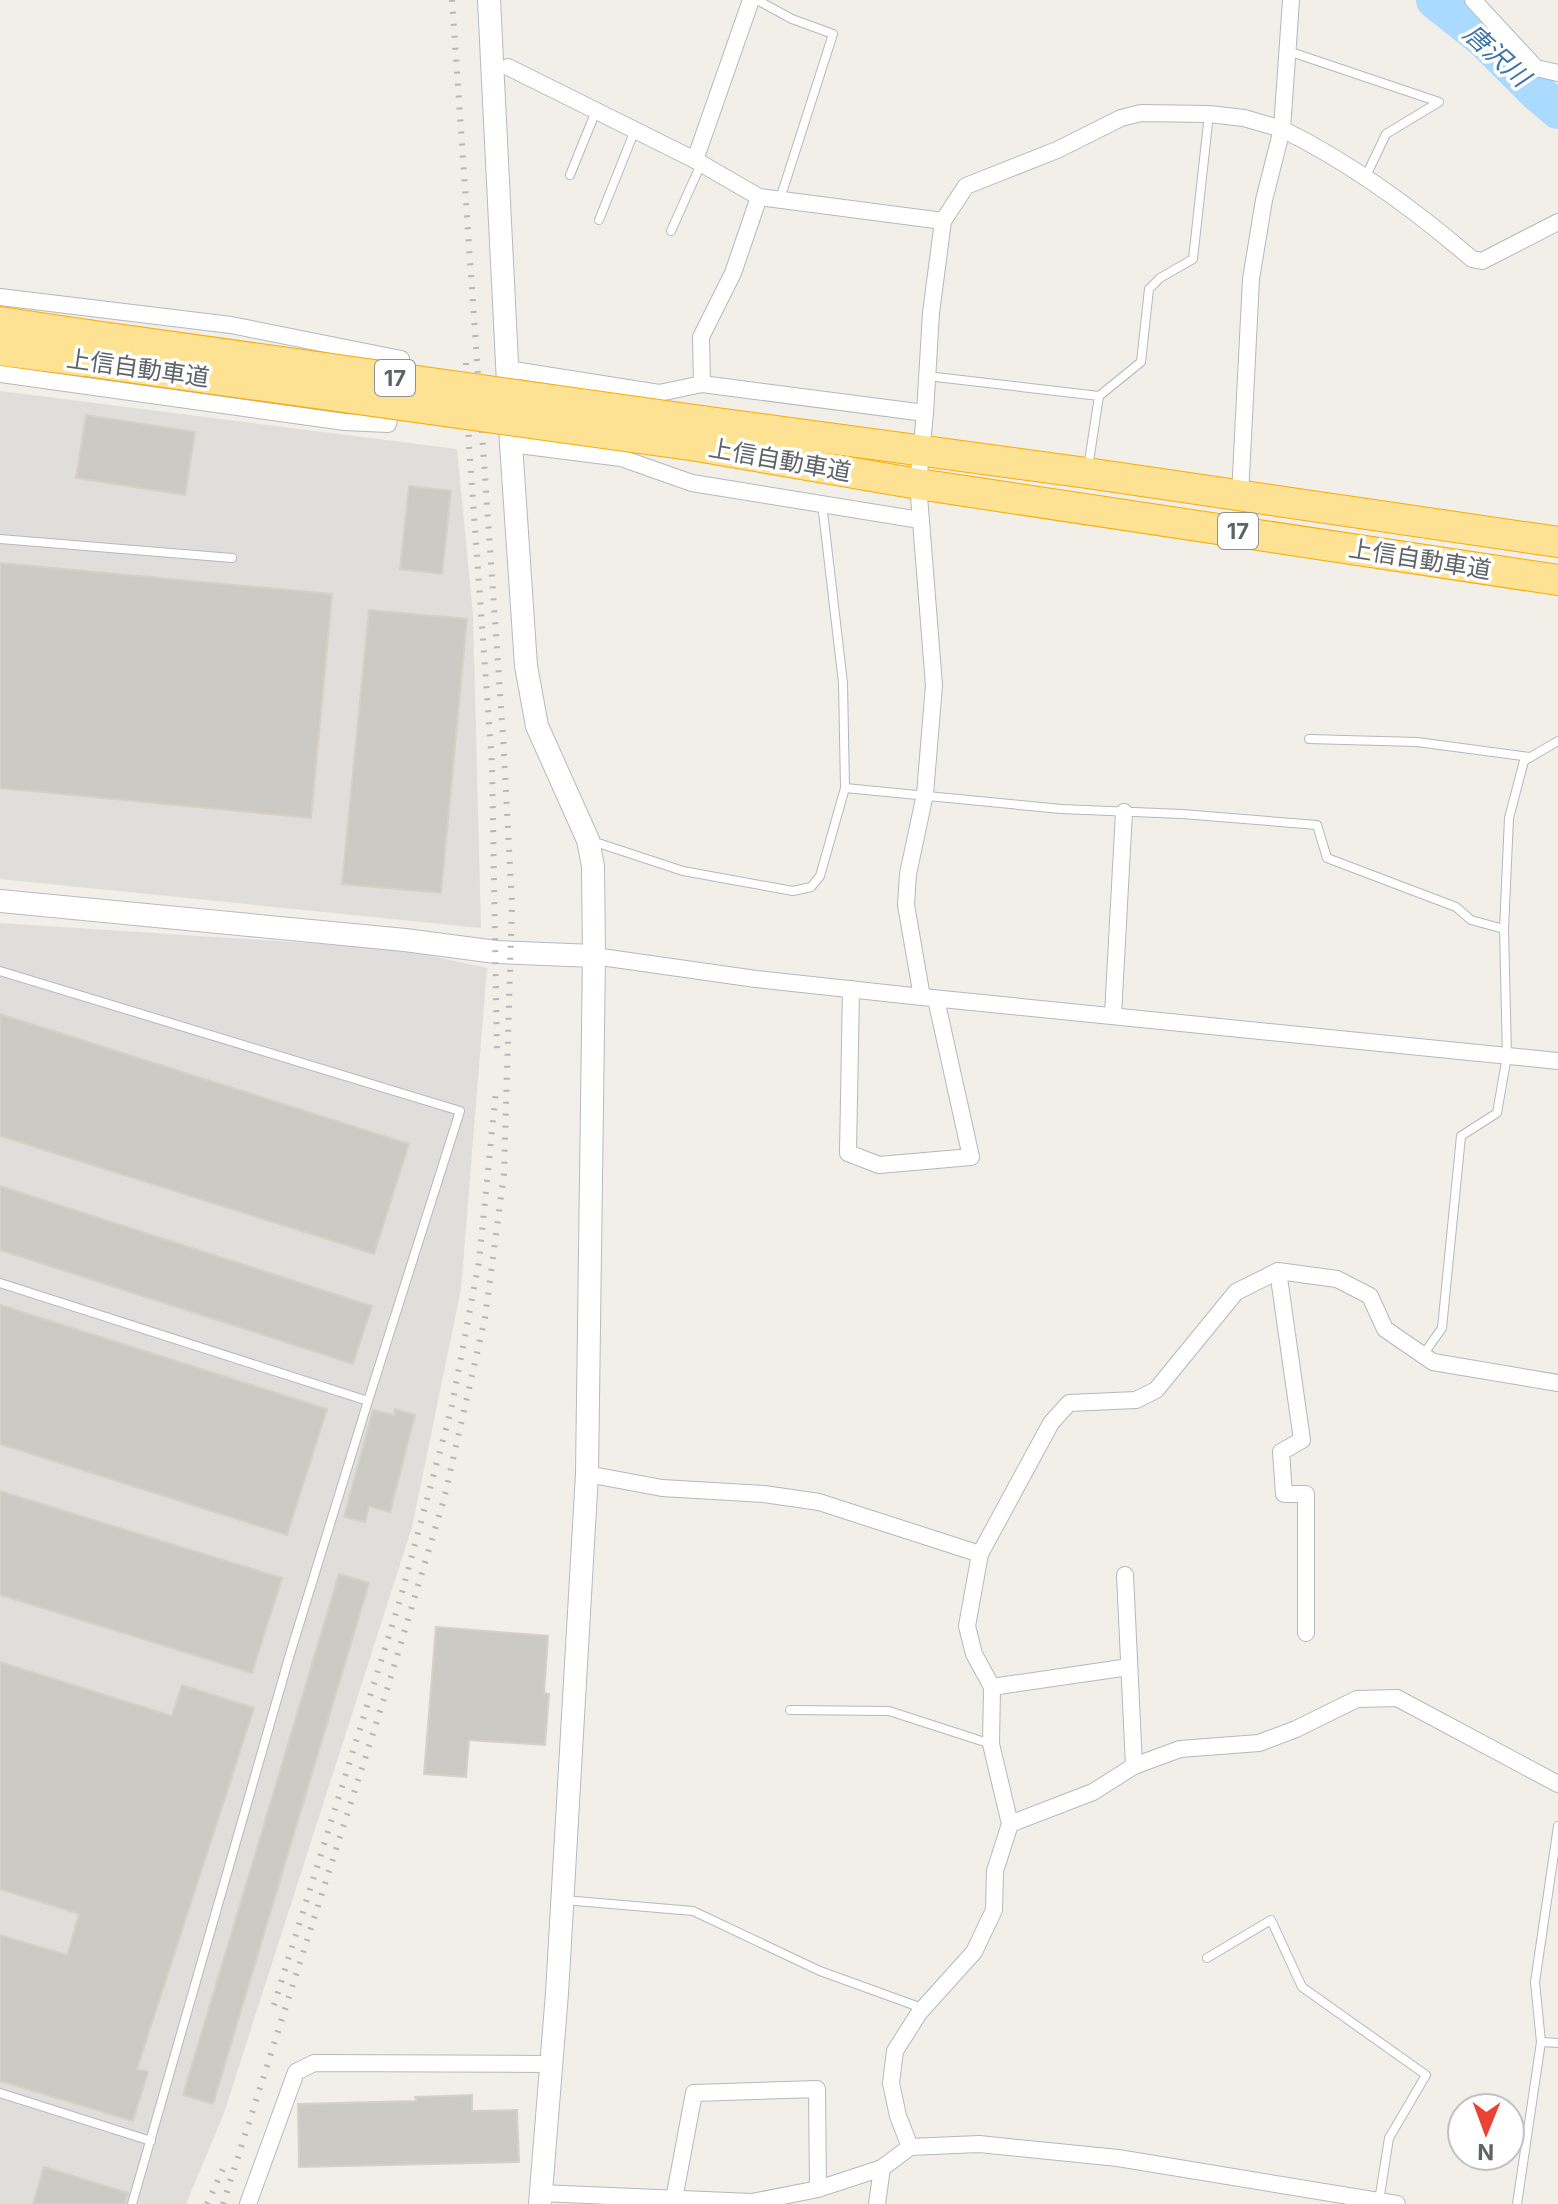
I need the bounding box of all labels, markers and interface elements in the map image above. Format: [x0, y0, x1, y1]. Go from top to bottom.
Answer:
water label: 唐沢川 [1458, 17, 1539, 95]
street label: 上信自動車道 [65, 344, 211, 392]
road number: 17 [375, 360, 415, 396]
street label: 上信自動車道 [707, 433, 853, 487]
road number: 17 [1218, 513, 1258, 549]
street label: 上信自動車道 [1347, 533, 1493, 585]
north arrow [1446, 2092, 1526, 2172]
text: N [1477, 2139, 1494, 2165]

